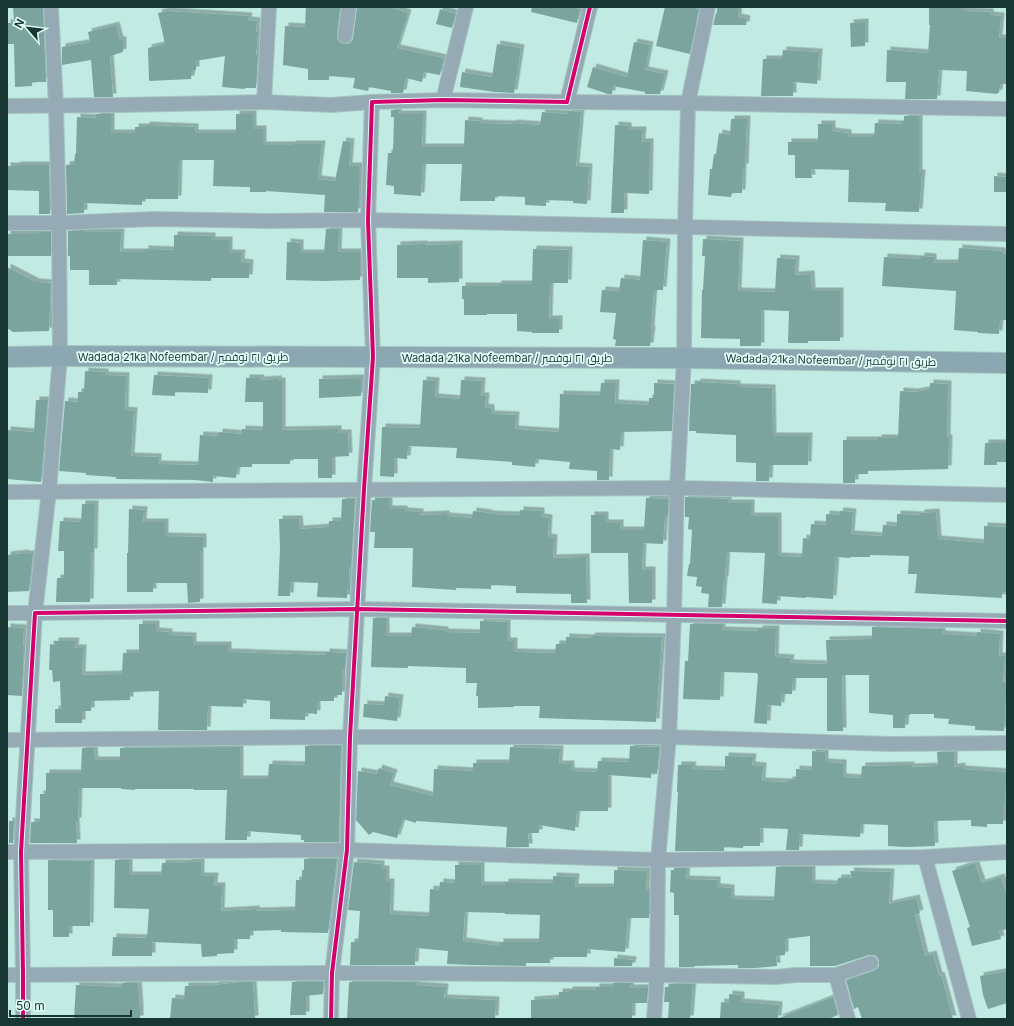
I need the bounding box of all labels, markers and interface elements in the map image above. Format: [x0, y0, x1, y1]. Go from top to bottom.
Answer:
north arrow [8, 8, 48, 48]
text: N [11, 16, 27, 30]
street label: Wadada 21ka Nofeembar / طريق ٢١ نوفمبر [78, 350, 288, 364]
street label: Wadada 21ka Nofeembar / طريق ٢١ نوفمبر [402, 351, 612, 365]
street label: Wadada 21ka Nofeembar / طريق ٢١ نوفمبر [726, 351, 936, 369]
scale bar [10, 992, 131, 1018]
text: 50 m [16, 998, 45, 1013]

